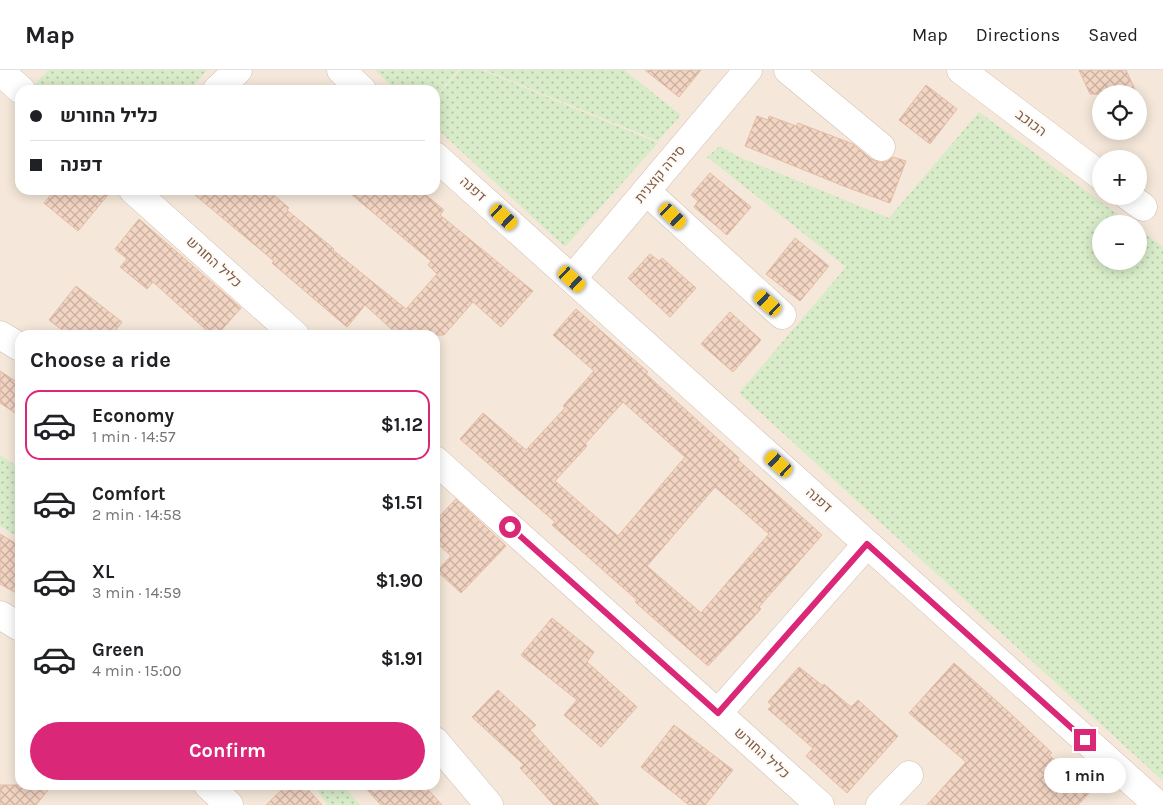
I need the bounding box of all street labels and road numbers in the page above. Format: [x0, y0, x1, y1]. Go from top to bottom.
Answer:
street label: הכוכב [1012, 106, 1050, 140]
street label: סירה קוצנית [631, 142, 689, 206]
street label: דפנה [456, 173, 490, 205]
street label: כליל החורש [183, 233, 245, 291]
street label: דפנה [802, 484, 836, 516]
street label: כליל החורש [731, 724, 793, 782]

